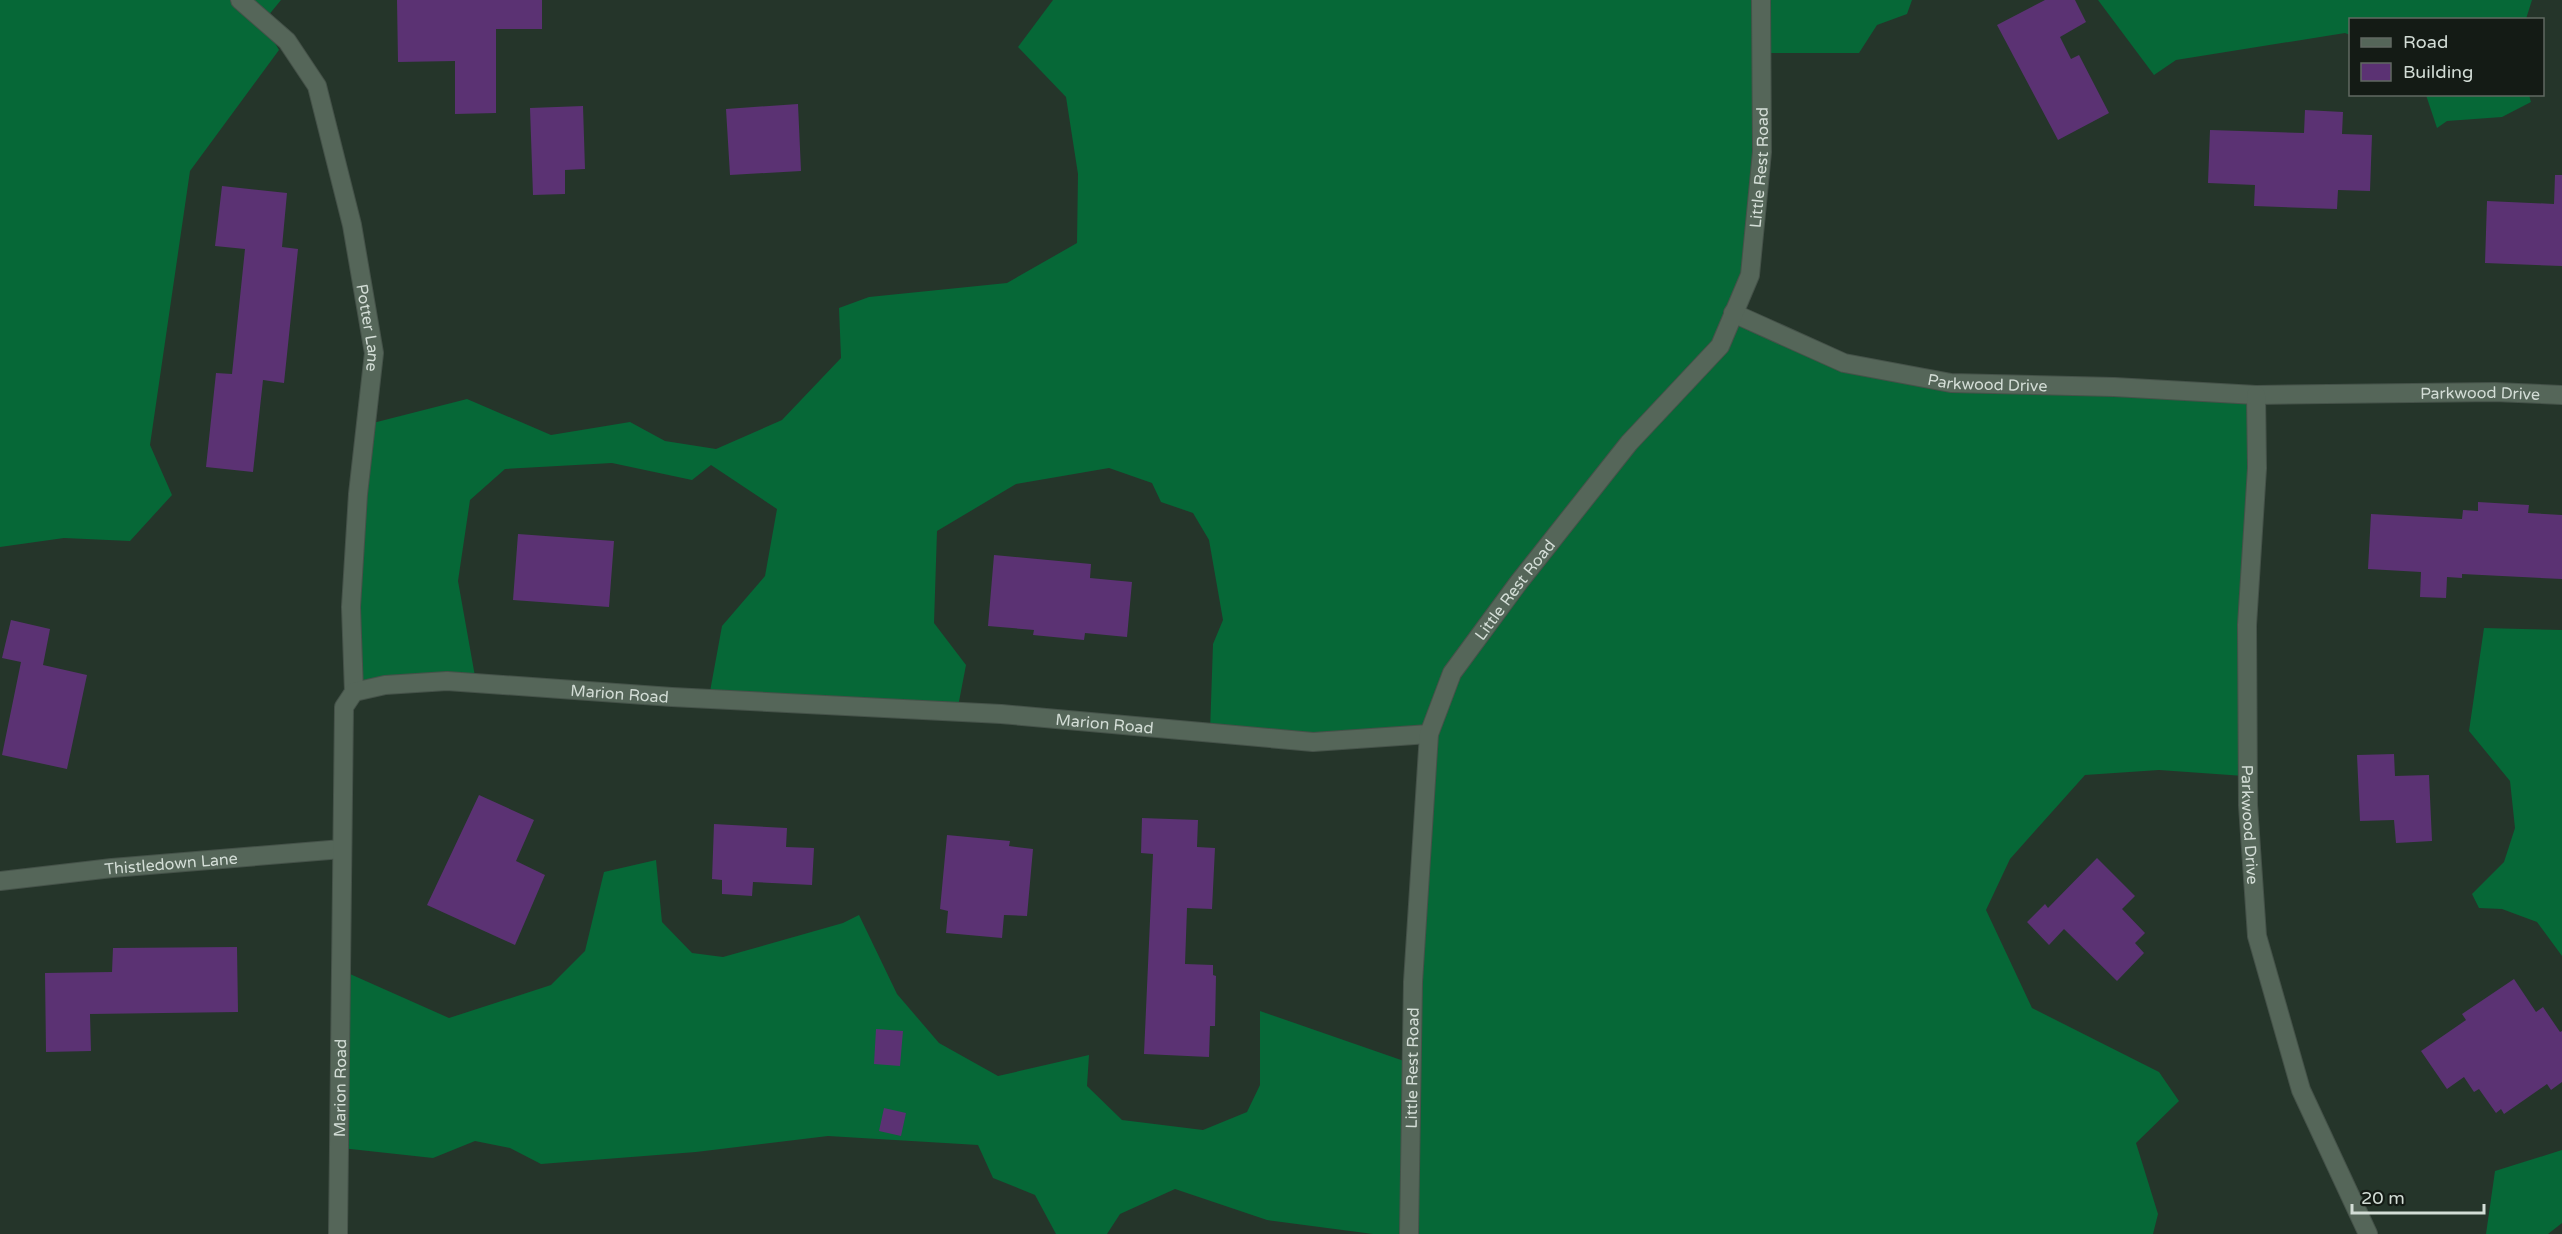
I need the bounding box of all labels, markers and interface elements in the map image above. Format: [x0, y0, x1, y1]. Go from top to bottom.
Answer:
legend [2349, 18, 2544, 96]
text: Road [2403, 31, 2448, 53]
text: Building [2403, 61, 2473, 83]
street label: Little Rest Road [1746, 107, 1773, 229]
street label: Potter Lane [351, 282, 383, 373]
street label: Parkwood Drive [1926, 370, 2048, 396]
street label: Parkwood Drive [2420, 383, 2540, 405]
street label: Little Rest Road [1471, 536, 1560, 644]
street label: Marion Road [570, 681, 669, 708]
street label: Marion Road [1055, 710, 1154, 739]
street label: Parkwood Drive [2237, 765, 2262, 885]
street label: Thistledown Lane [103, 849, 239, 880]
street label: Little Rest Road [1402, 1007, 1424, 1129]
street label: Marion Road [330, 1039, 351, 1137]
scale bar [2352, 1177, 2484, 1215]
text: 20 m [2361, 1187, 2405, 1209]

